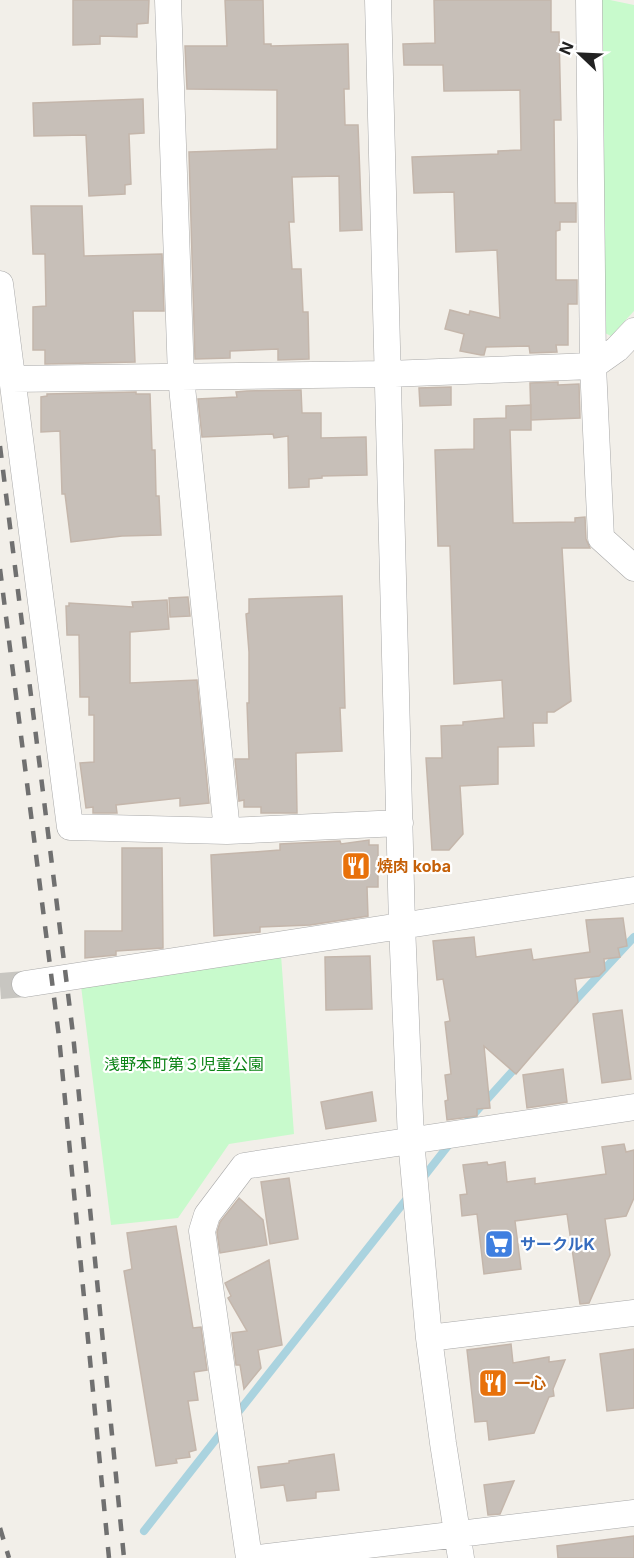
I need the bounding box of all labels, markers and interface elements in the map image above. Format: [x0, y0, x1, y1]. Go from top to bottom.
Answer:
north arrow [550, 24, 610, 84]
text: N [555, 39, 578, 58]
restaurant icon: 焼肉 koba [340, 850, 372, 882]
place label: 焼肉 koba [377, 856, 451, 876]
park label: 浅野本町第３児童公園 [104, 1054, 264, 1074]
supermarket icon: サークルK [483, 1228, 515, 1260]
place label: サークルK [520, 1234, 596, 1254]
restaurant icon: 一心 [477, 1367, 509, 1399]
place label: 一心 [514, 1373, 546, 1393]

